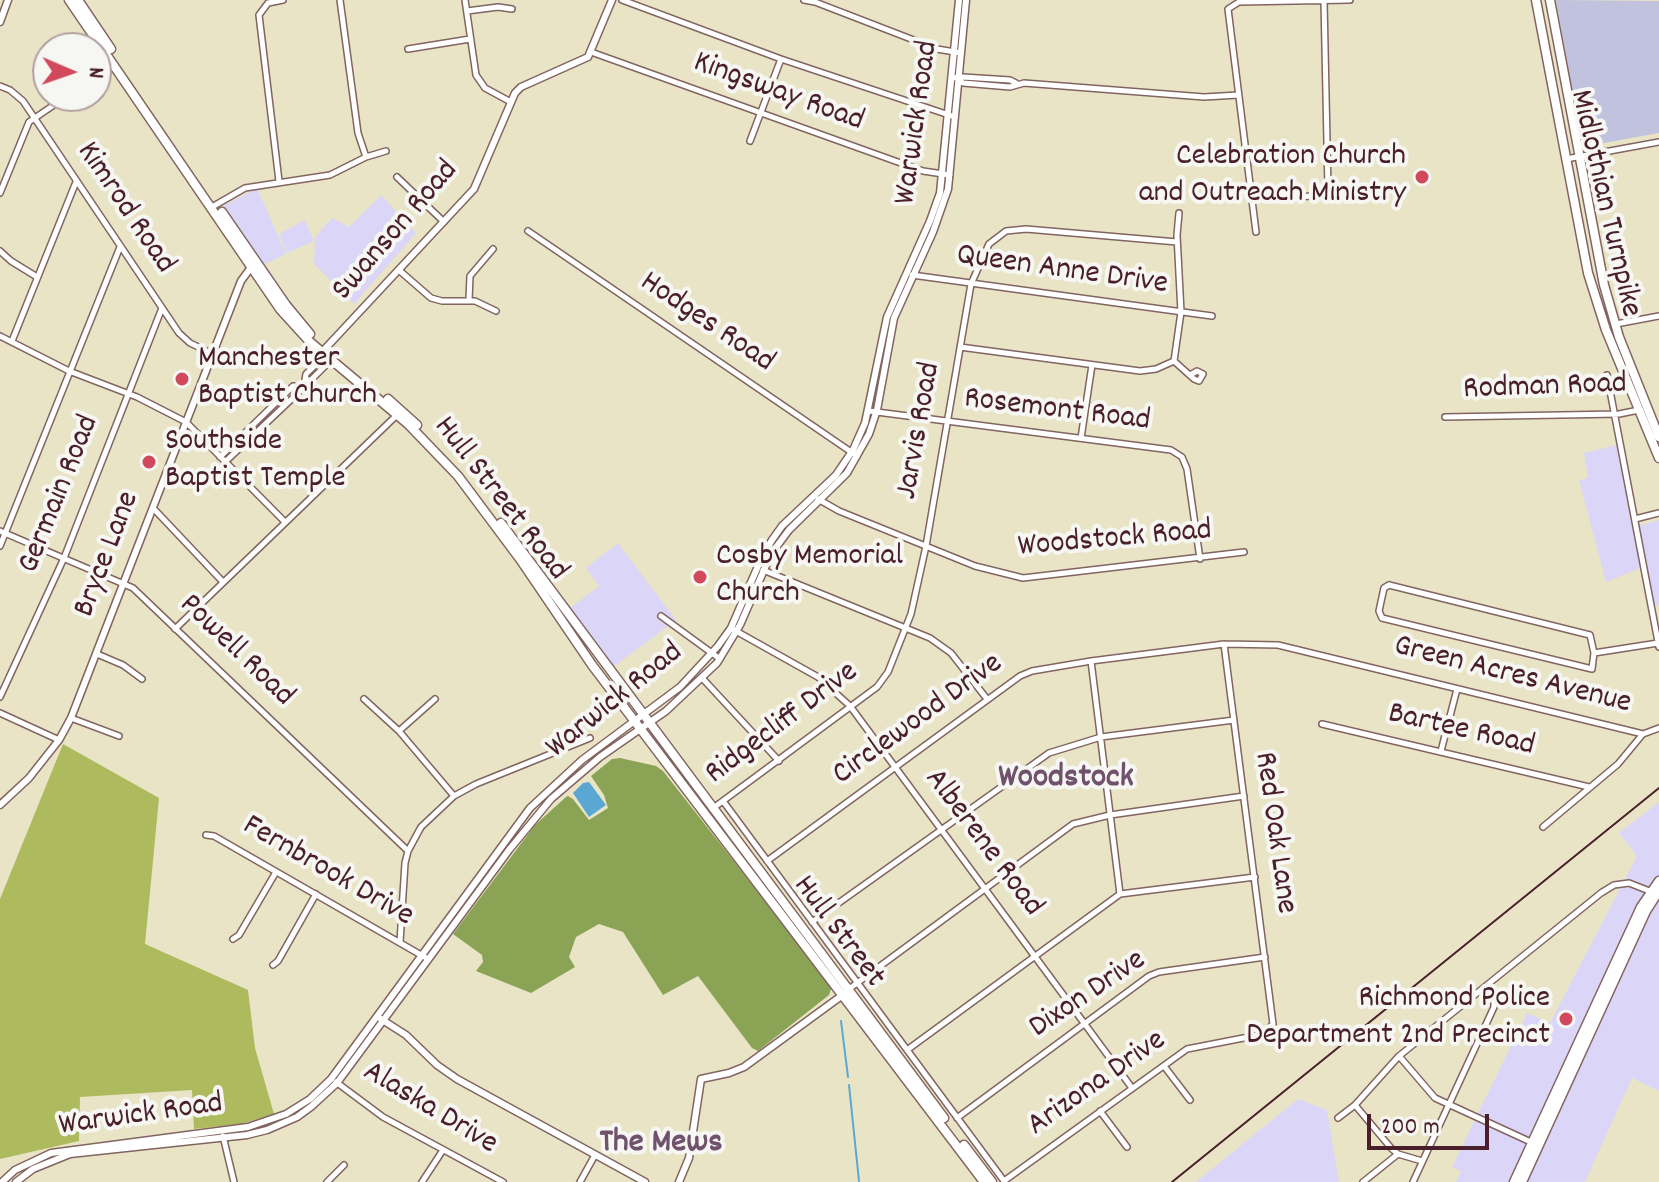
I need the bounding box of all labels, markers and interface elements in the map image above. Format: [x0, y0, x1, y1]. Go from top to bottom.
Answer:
north arrow [32, 32, 112, 112]
street label: Warwick Road [889, 39, 949, 207]
street label: Kingsway Road [687, 45, 869, 143]
text: N [79, 67, 110, 79]
street label: Midlothian Turnpike [1558, 87, 1648, 321]
street label: Kimrod Road [66, 136, 182, 282]
place label: Celebration Church and Outreach Ministry [1139, 140, 1406, 215]
street label: Swanson Road [325, 154, 469, 310]
marker: Celebration Church and Outreach Ministry [1413, 168, 1431, 186]
street label: Queen Anne Drive [954, 238, 1170, 306]
street label: Hodges Road [631, 265, 781, 383]
place label: Manchester Baptist Church [198, 342, 377, 417]
street label: Jarvis Road [890, 360, 952, 502]
street label: Rodman Road [1462, 367, 1628, 411]
marker: Manchester Baptist Church [173, 370, 191, 388]
street label: Rosemont Road [962, 382, 1152, 442]
street label: Germain Road [12, 410, 110, 580]
street label: Hull Street Road [423, 410, 575, 590]
place label: Southside Baptist Temple [165, 425, 346, 500]
marker: Southside Baptist Temple [140, 453, 158, 471]
street label: Bryce Lane [68, 487, 150, 623]
street label: Woodstock Road [1016, 513, 1214, 569]
place label: Cosby Memorial Church [716, 540, 903, 615]
marker: Cosby Memorial Church [691, 568, 709, 586]
street label: Powell Road [169, 588, 301, 716]
street label: Green Acres Avenue [1389, 629, 1635, 725]
street label: Warwick Road [540, 635, 692, 769]
street label: Circlewood Drive [826, 646, 1012, 796]
street label: Ridgecliff Drive [699, 655, 867, 795]
street label: Bartee Road [1384, 697, 1538, 767]
street label: Red Oak Lane [1243, 750, 1303, 916]
district label: Woodstock [998, 760, 1134, 800]
street label: Alberene Road [914, 763, 1050, 925]
street label: Fernbrook Drive [235, 809, 419, 937]
street label: Hull Street [782, 869, 892, 997]
street label: Dixon Drive [1023, 943, 1155, 1049]
place label: Richmond Police Department 2nd Precinct [1246, 982, 1550, 1057]
marker: Richmond Police Department 2nd Precinct [1557, 1010, 1575, 1028]
street label: Arizona Drive [1021, 1023, 1175, 1147]
street label: Alaska Drive [355, 1055, 503, 1165]
street label: Warwick Road [57, 1087, 225, 1147]
scale bar [1371, 1098, 1493, 1148]
text: 200 m [1381, 1111, 1440, 1145]
district label: The Mews [599, 1125, 723, 1165]

